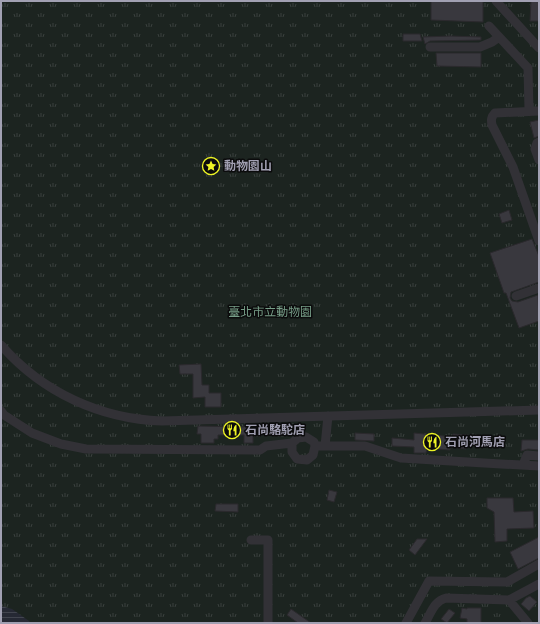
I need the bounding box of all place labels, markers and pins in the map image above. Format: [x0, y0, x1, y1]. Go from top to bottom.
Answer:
place icon: 動物園山 [201, 156, 221, 176]
place label: 動物園山 [224, 158, 272, 173]
restaurant icon: 石尚駱駝店 [222, 420, 242, 440]
place label: 石尚駱駝店 [245, 422, 305, 437]
restaurant icon: 石尚河馬店 [422, 432, 442, 452]
place label: 石尚河馬店 [445, 434, 505, 449]

